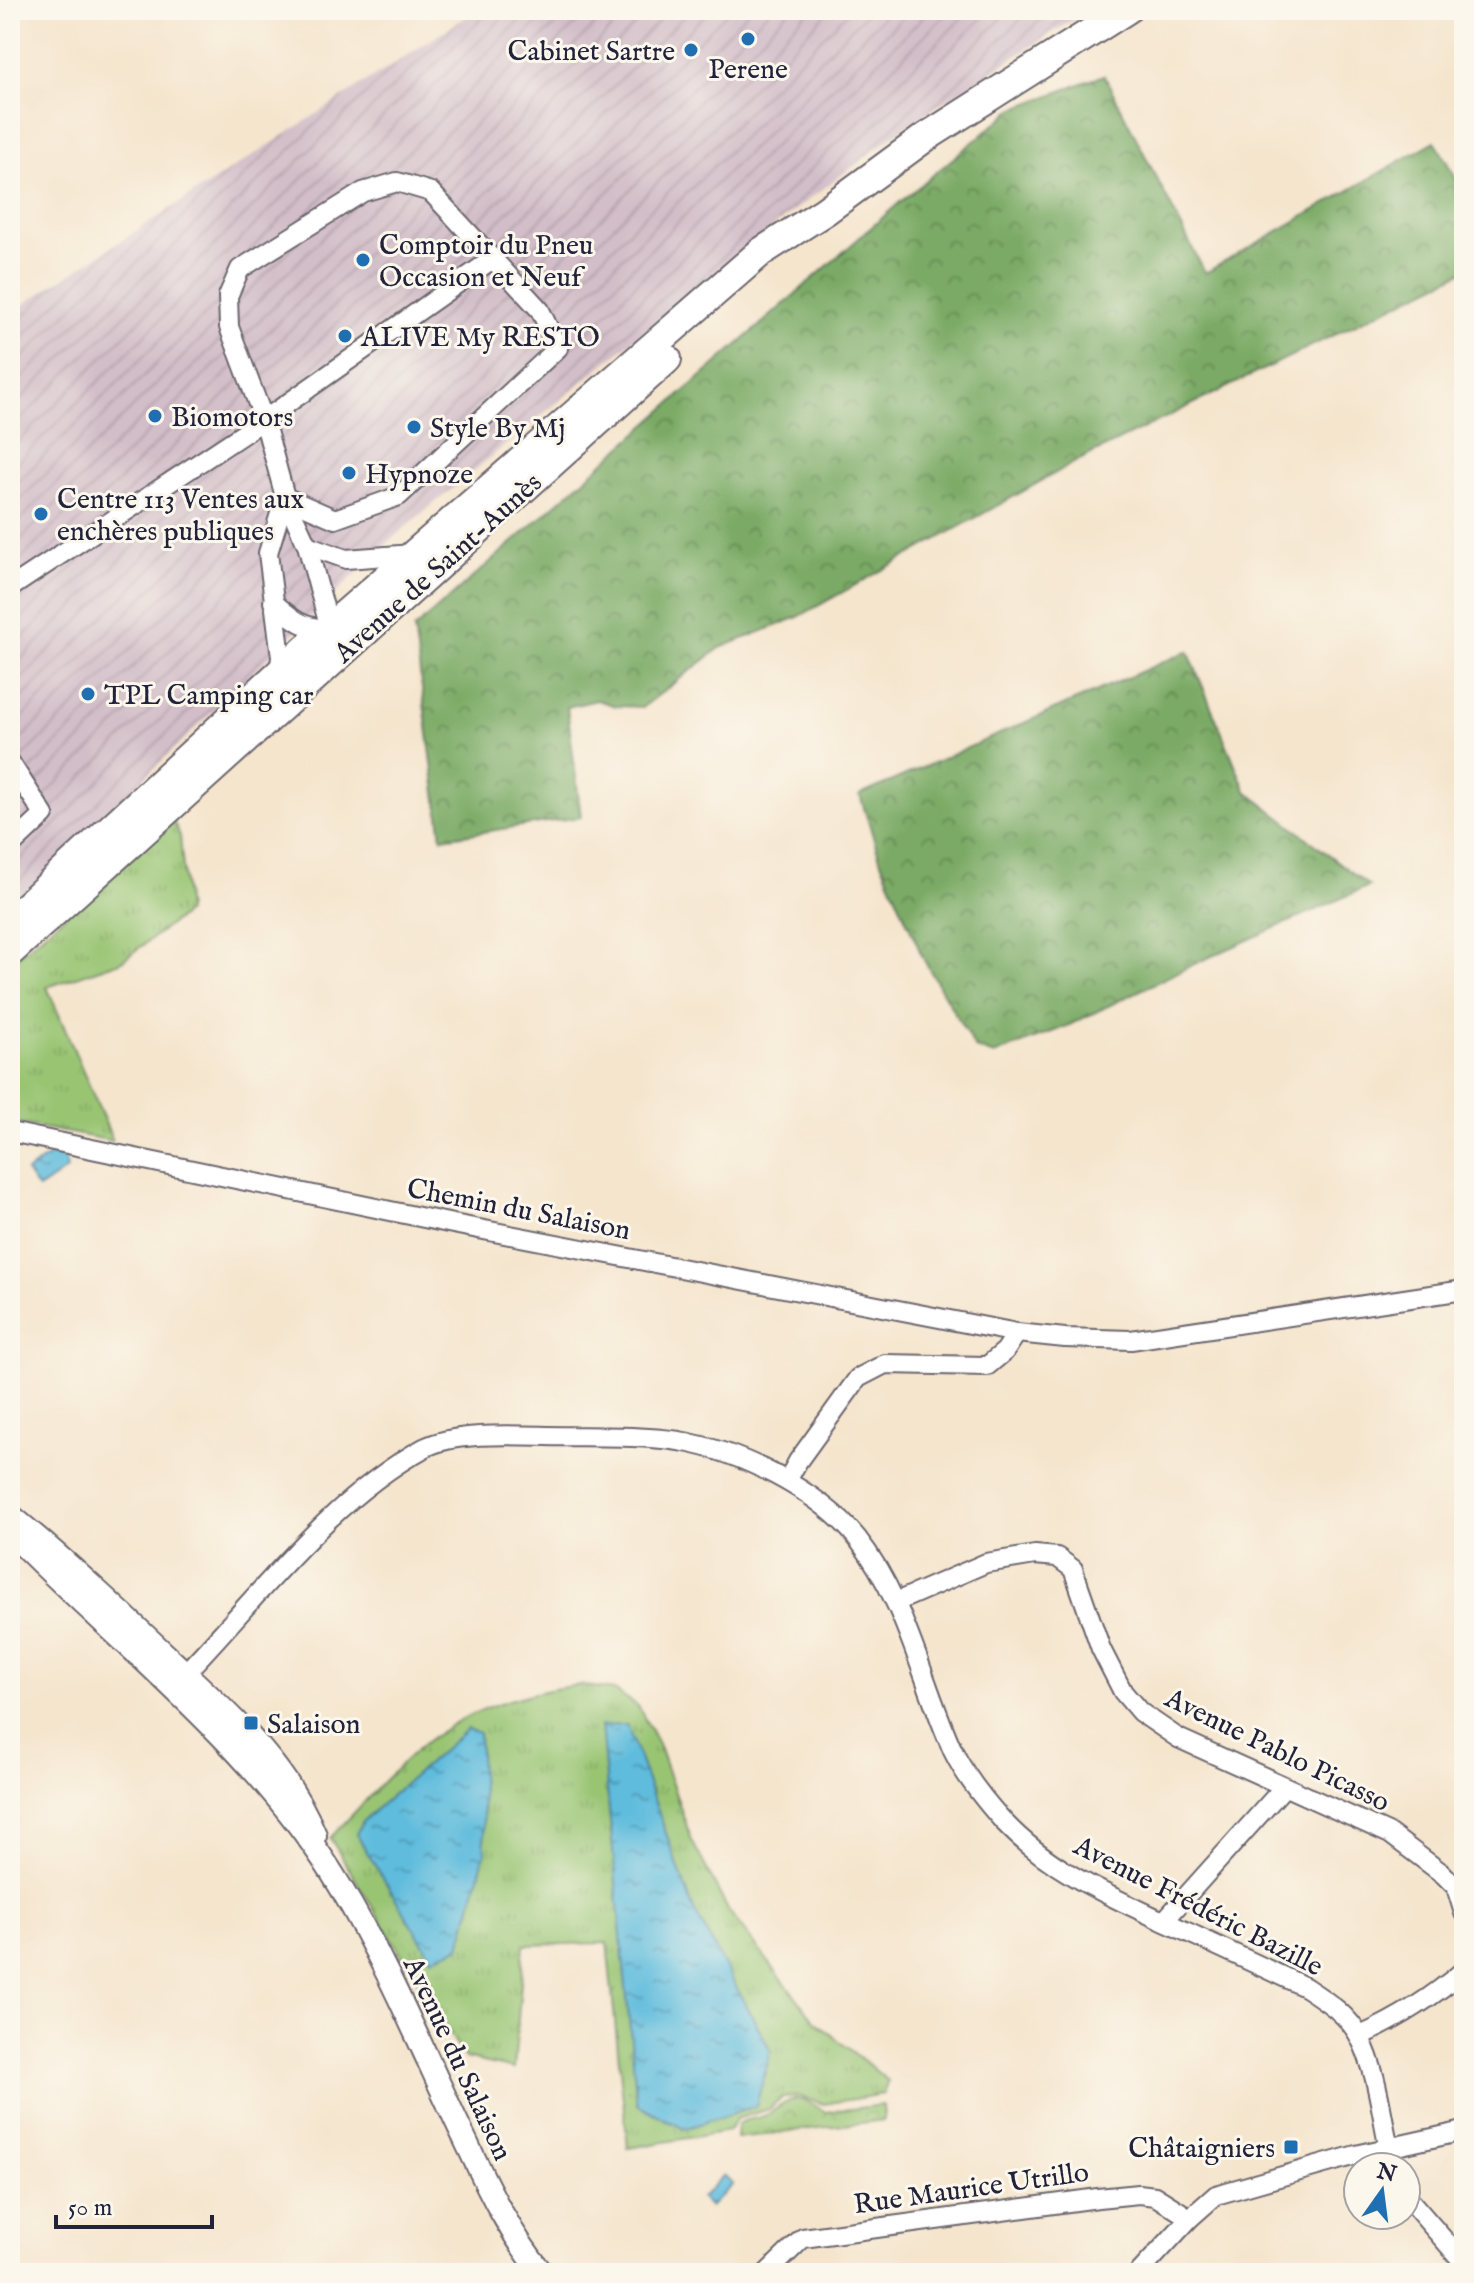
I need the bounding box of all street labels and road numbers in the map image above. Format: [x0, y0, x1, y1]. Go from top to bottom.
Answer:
street label: Avenue de Saint-Aunès [327, 466, 550, 672]
street label: Chemin du Salaison [404, 1172, 633, 1249]
street label: Avenue Pablo Picasso [1158, 1681, 1395, 1821]
street label: Avenue Frédéric Bazille [1067, 1829, 1328, 1985]
street label: Avenue du Salaison [394, 1951, 519, 2167]
street label: Rue Maurice Utrillo [852, 2156, 1091, 2223]

